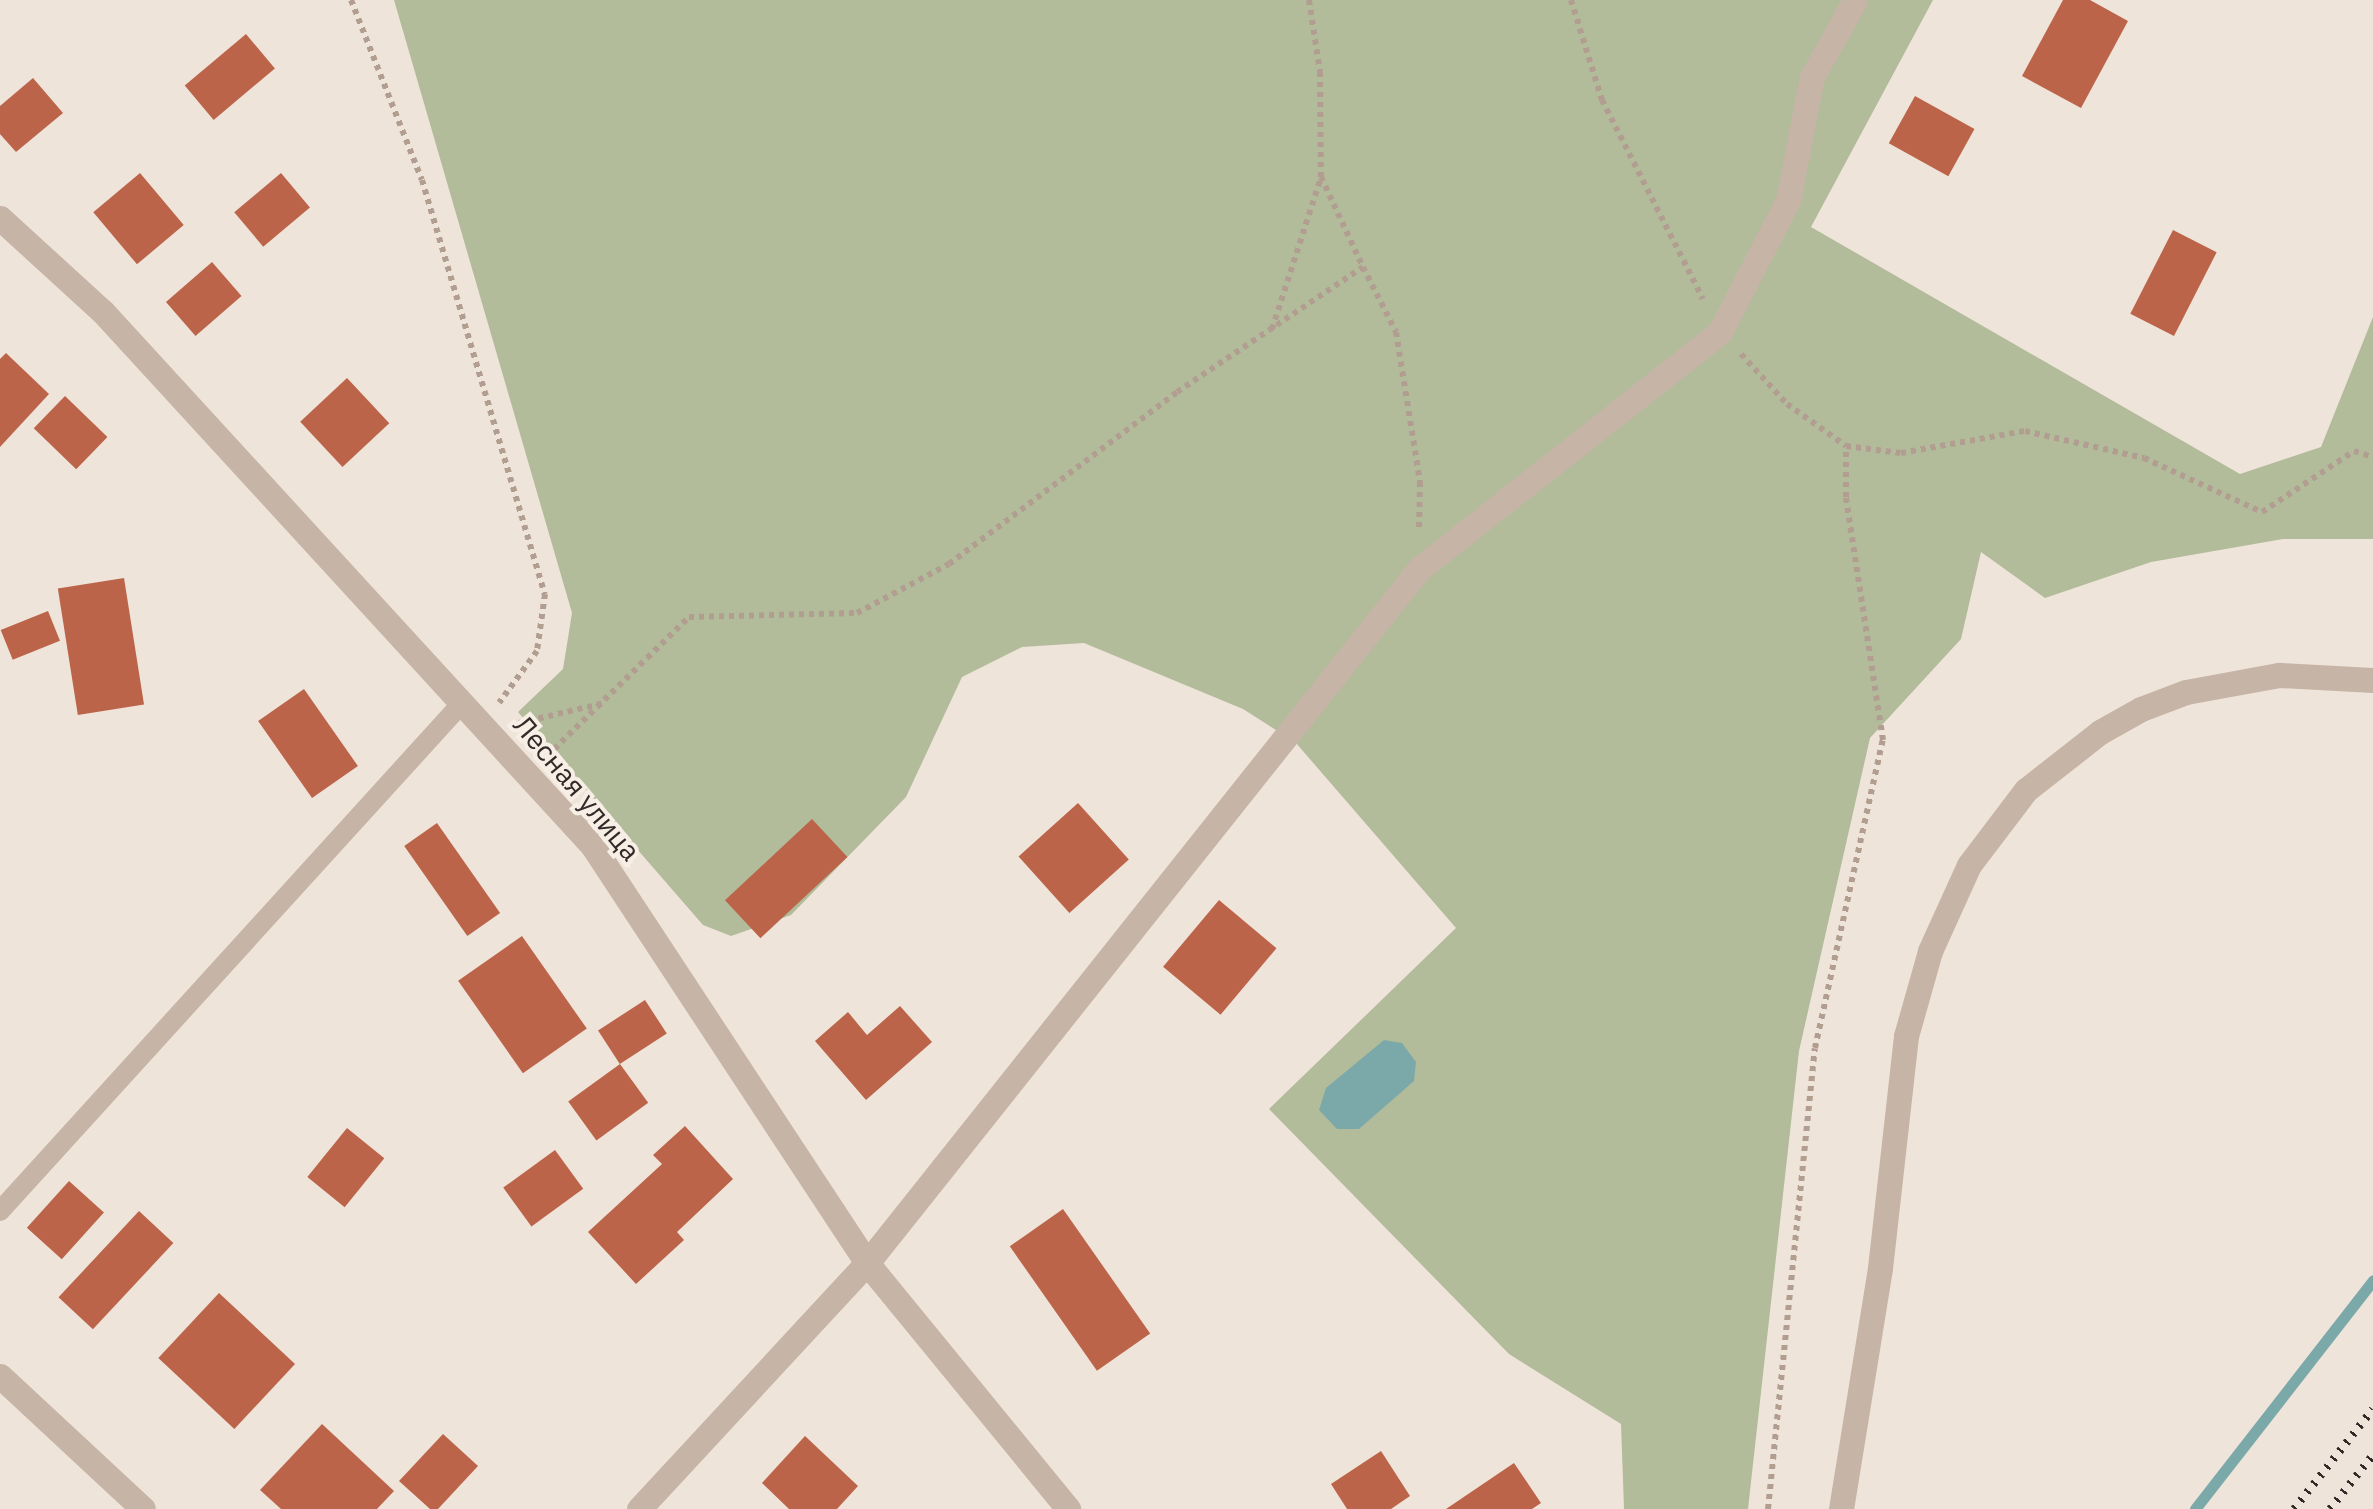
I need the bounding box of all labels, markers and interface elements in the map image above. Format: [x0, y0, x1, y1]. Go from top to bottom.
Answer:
street label: Лесная улица [507, 709, 647, 867]

